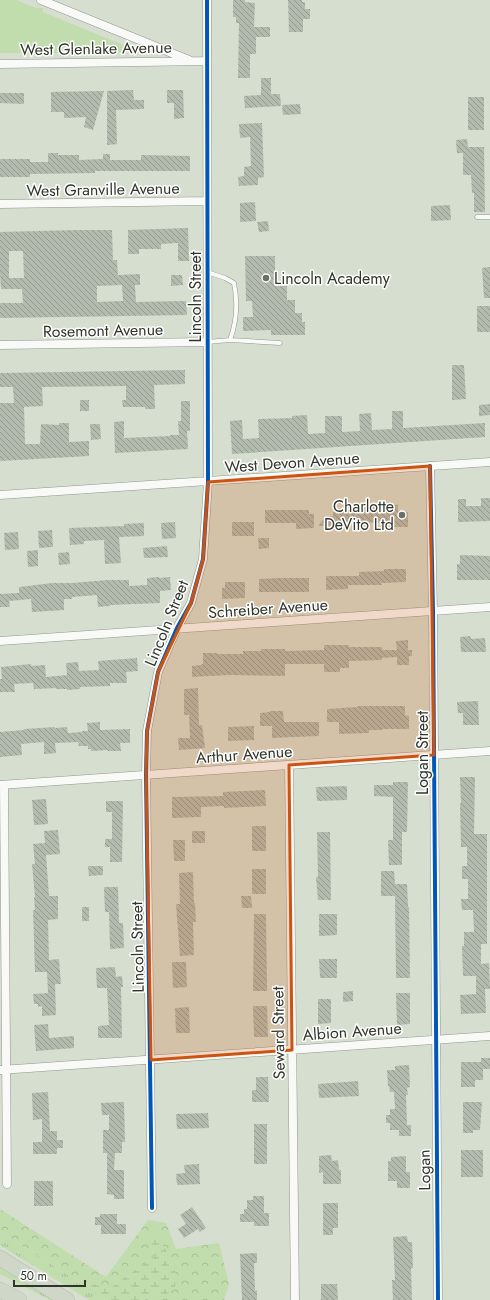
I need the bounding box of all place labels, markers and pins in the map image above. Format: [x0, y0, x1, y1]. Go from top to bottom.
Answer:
place label: Lincoln Academy [274, 267, 391, 290]
marker: Lincoln Academy [261, 273, 271, 283]
place label: Charlotte DeVito Ltd [324, 495, 394, 536]
marker: Charlotte DeVito Ltd [397, 510, 407, 520]

